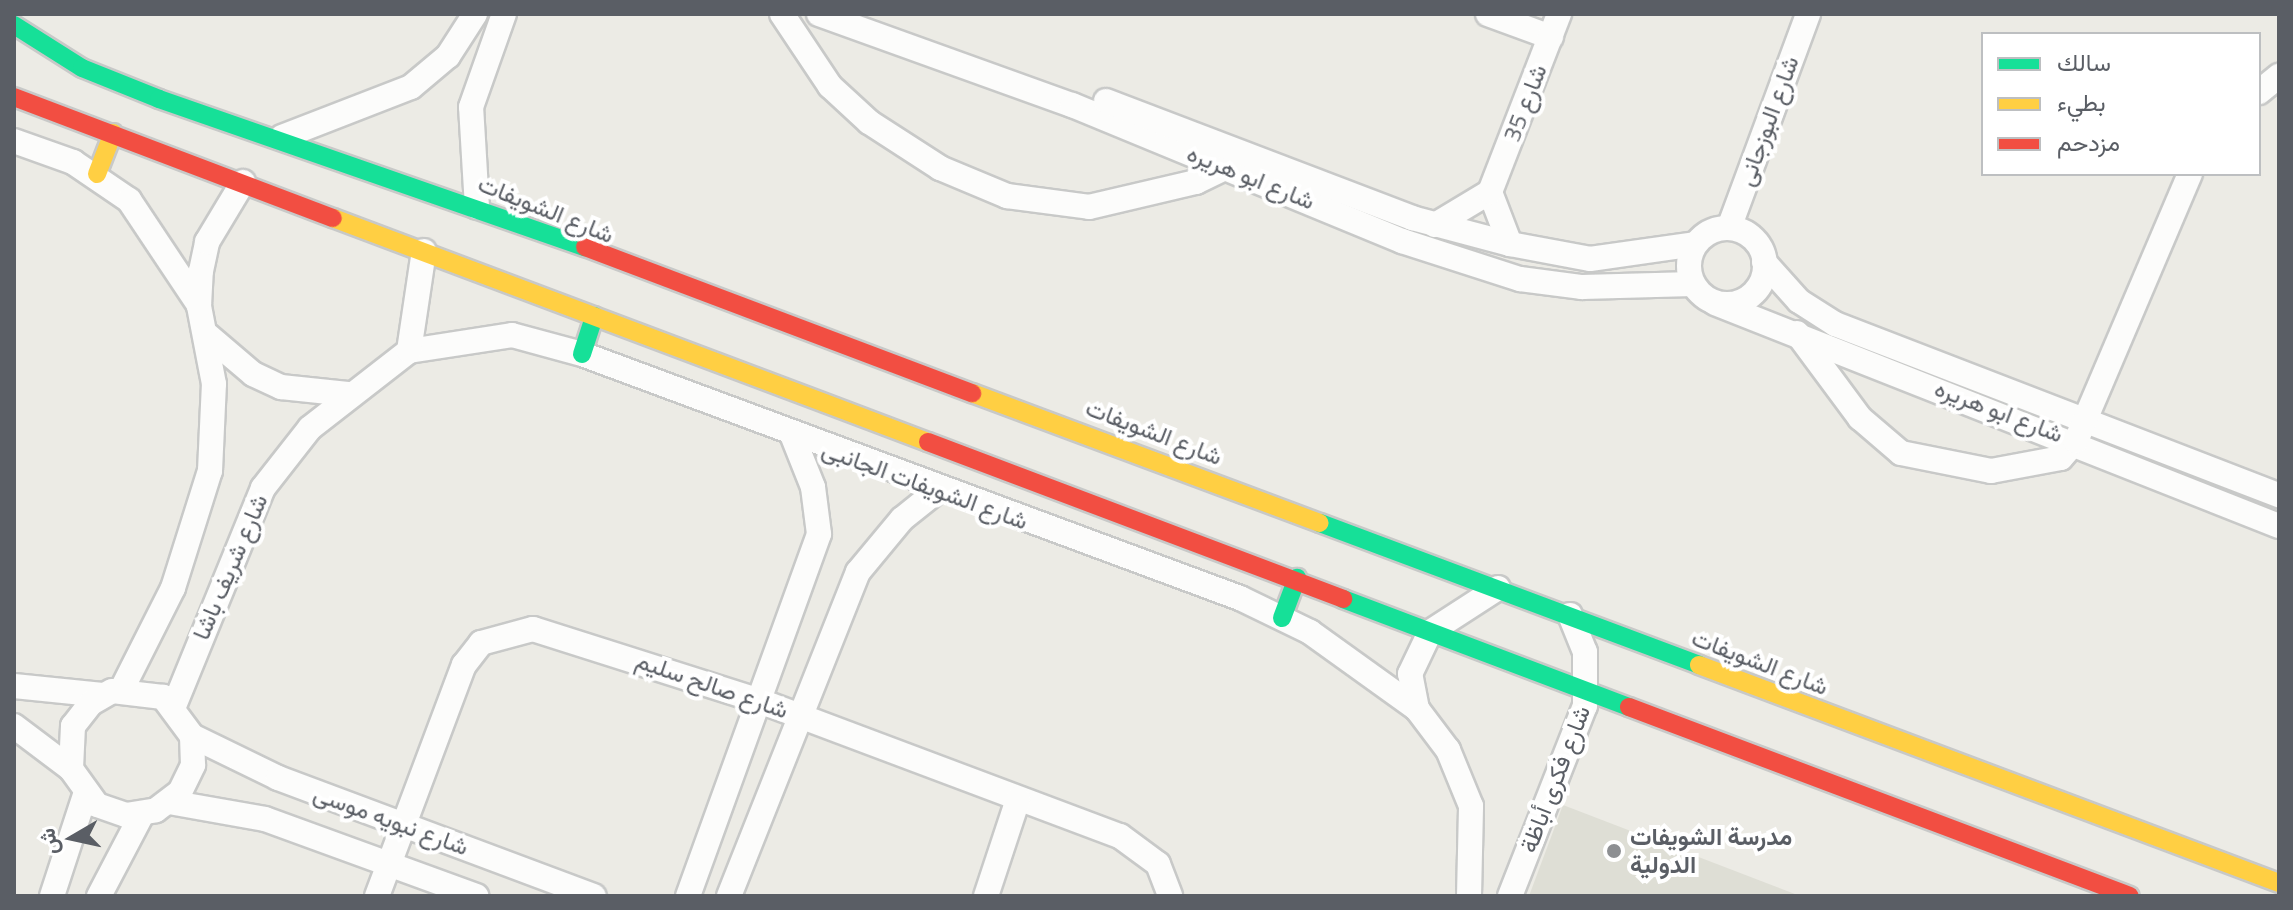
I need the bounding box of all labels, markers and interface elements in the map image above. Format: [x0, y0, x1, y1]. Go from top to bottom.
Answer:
legend [1981, 32, 2261, 176]
text: سالك [2057, 44, 2111, 80]
street label: شارع البوزجانى [1731, 52, 1805, 190]
street label: شارع 35 [1497, 60, 1553, 146]
text: بطيء [2057, 84, 2106, 120]
text: مزدحم [2057, 124, 2120, 160]
street label: شارع ابو هريره [1183, 138, 1319, 216]
street label: شارع الشويفات [474, 169, 618, 249]
street label: شارع ابو هريره [1931, 373, 2067, 449]
street label: شارع الشويفات [1082, 393, 1226, 471]
street label: شارع الشويفات الجانبى [818, 434, 1032, 536]
street label: شارع شريف باشا [186, 490, 274, 644]
street label: شارع الشويفات [1688, 623, 1832, 701]
street label: شارع صالح سليم [632, 645, 792, 725]
street label: شارع فكرى أباظة [1514, 701, 1596, 857]
street label: شارع نبويه موسى [310, 779, 472, 861]
north arrow [32, 798, 112, 878]
place label: مدرسة الشويفات الدولية [1630, 823, 1792, 879]
text: ش [29, 826, 67, 857]
marker: مدرسة الشويفات الدولية [1605, 842, 1623, 860]

